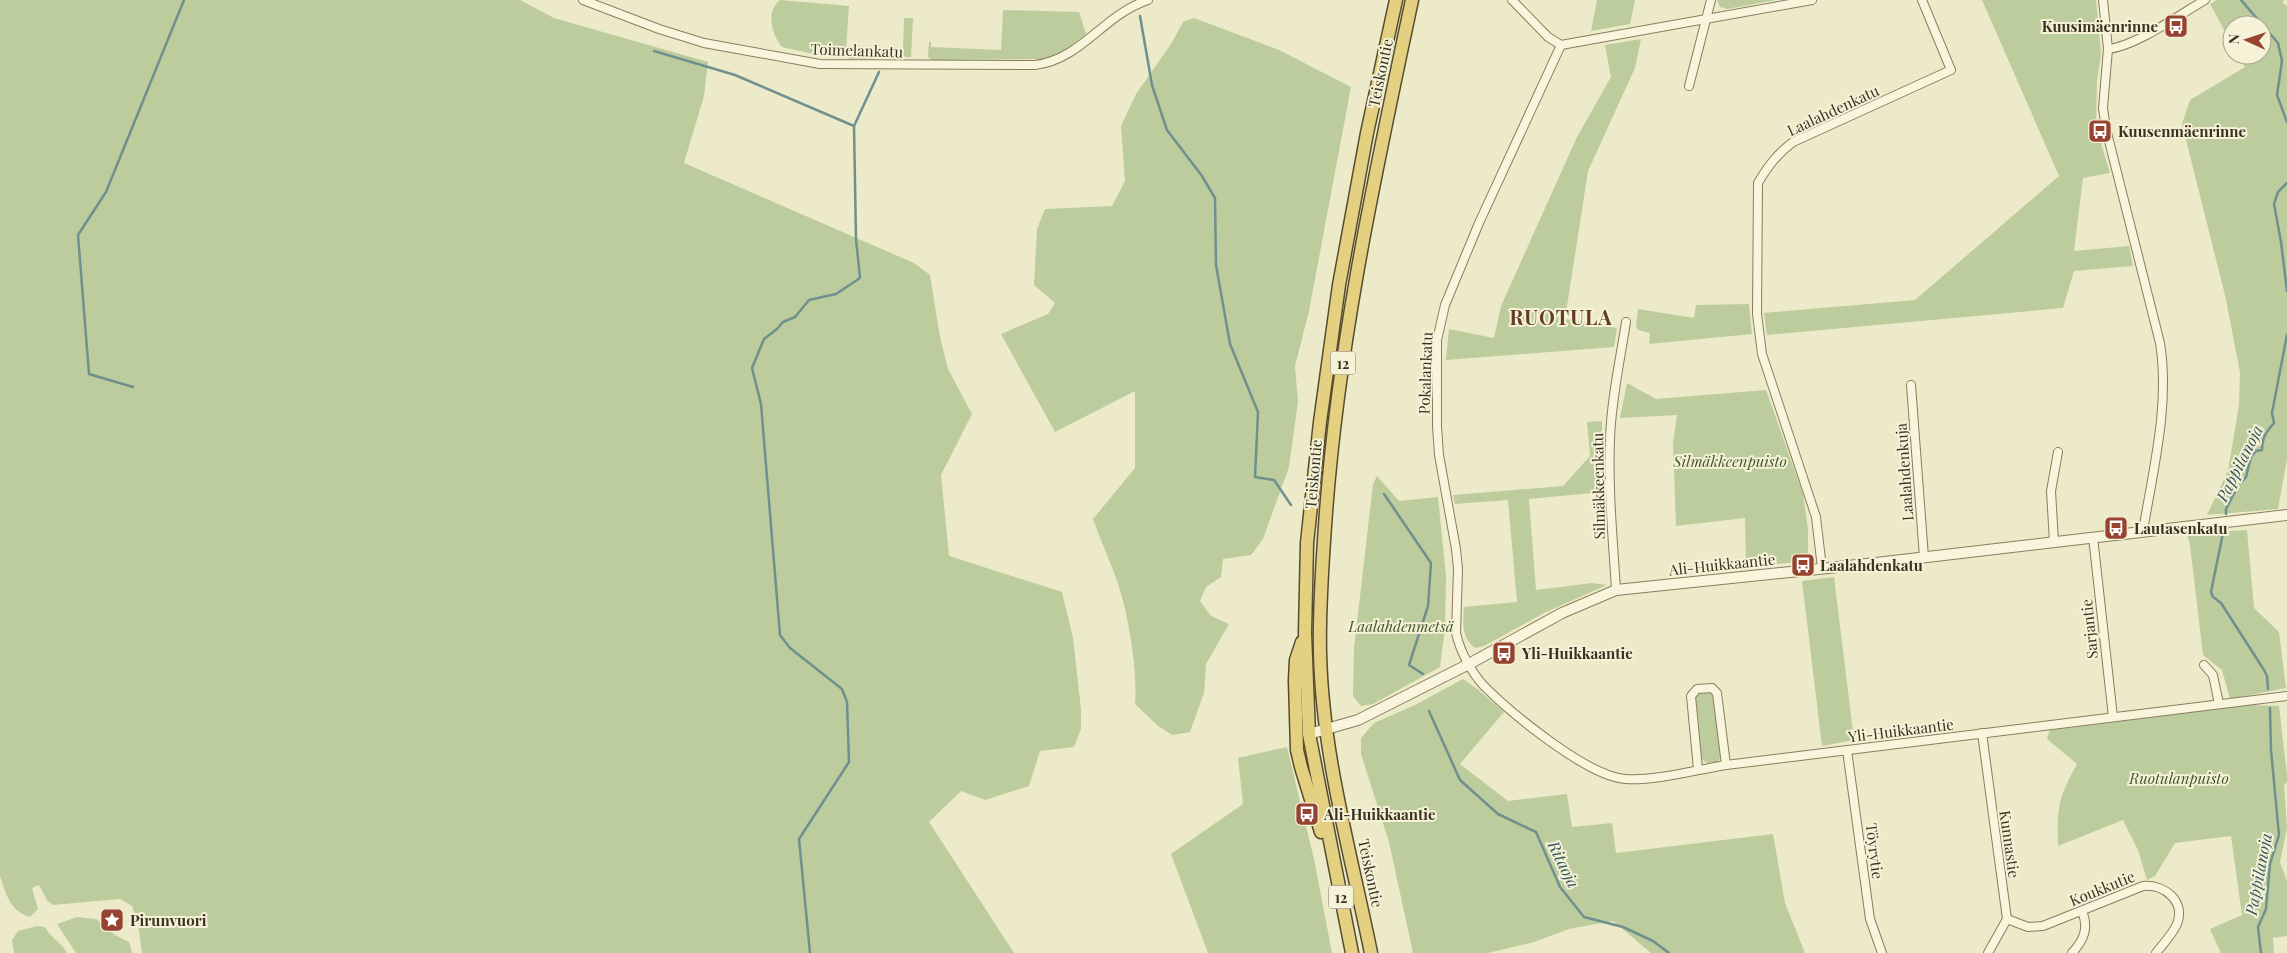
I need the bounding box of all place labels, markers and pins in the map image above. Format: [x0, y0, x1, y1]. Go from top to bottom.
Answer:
bus stop icon: Kuusimäenrinne [2163, 13, 2189, 39]
place label: Kuusimäenrinne [2042, 16, 2158, 36]
bus stop icon: Kuusenmäenrinne [2087, 118, 2113, 144]
place label: Kuusenmäenrinne [2118, 121, 2247, 141]
bus stop icon: Lautasenkatu [2103, 515, 2129, 541]
place label: Lautasenkatu [2134, 518, 2228, 538]
bus stop icon: Laalahdenkatu [1790, 552, 1816, 578]
place label: Laalahdenkatu [1820, 555, 1923, 575]
bus stop icon: Yli-Huikkaantie [1491, 640, 1517, 666]
place label: Yli-Huikkaantie [1521, 643, 1633, 663]
bus stop icon: Ali-Huikkaantie [1294, 801, 1320, 827]
place label: Ali-Huikkaantie [1323, 804, 1436, 824]
place icon: Pirunvuori [99, 907, 125, 933]
place label: Pirunvuori [130, 910, 207, 930]

